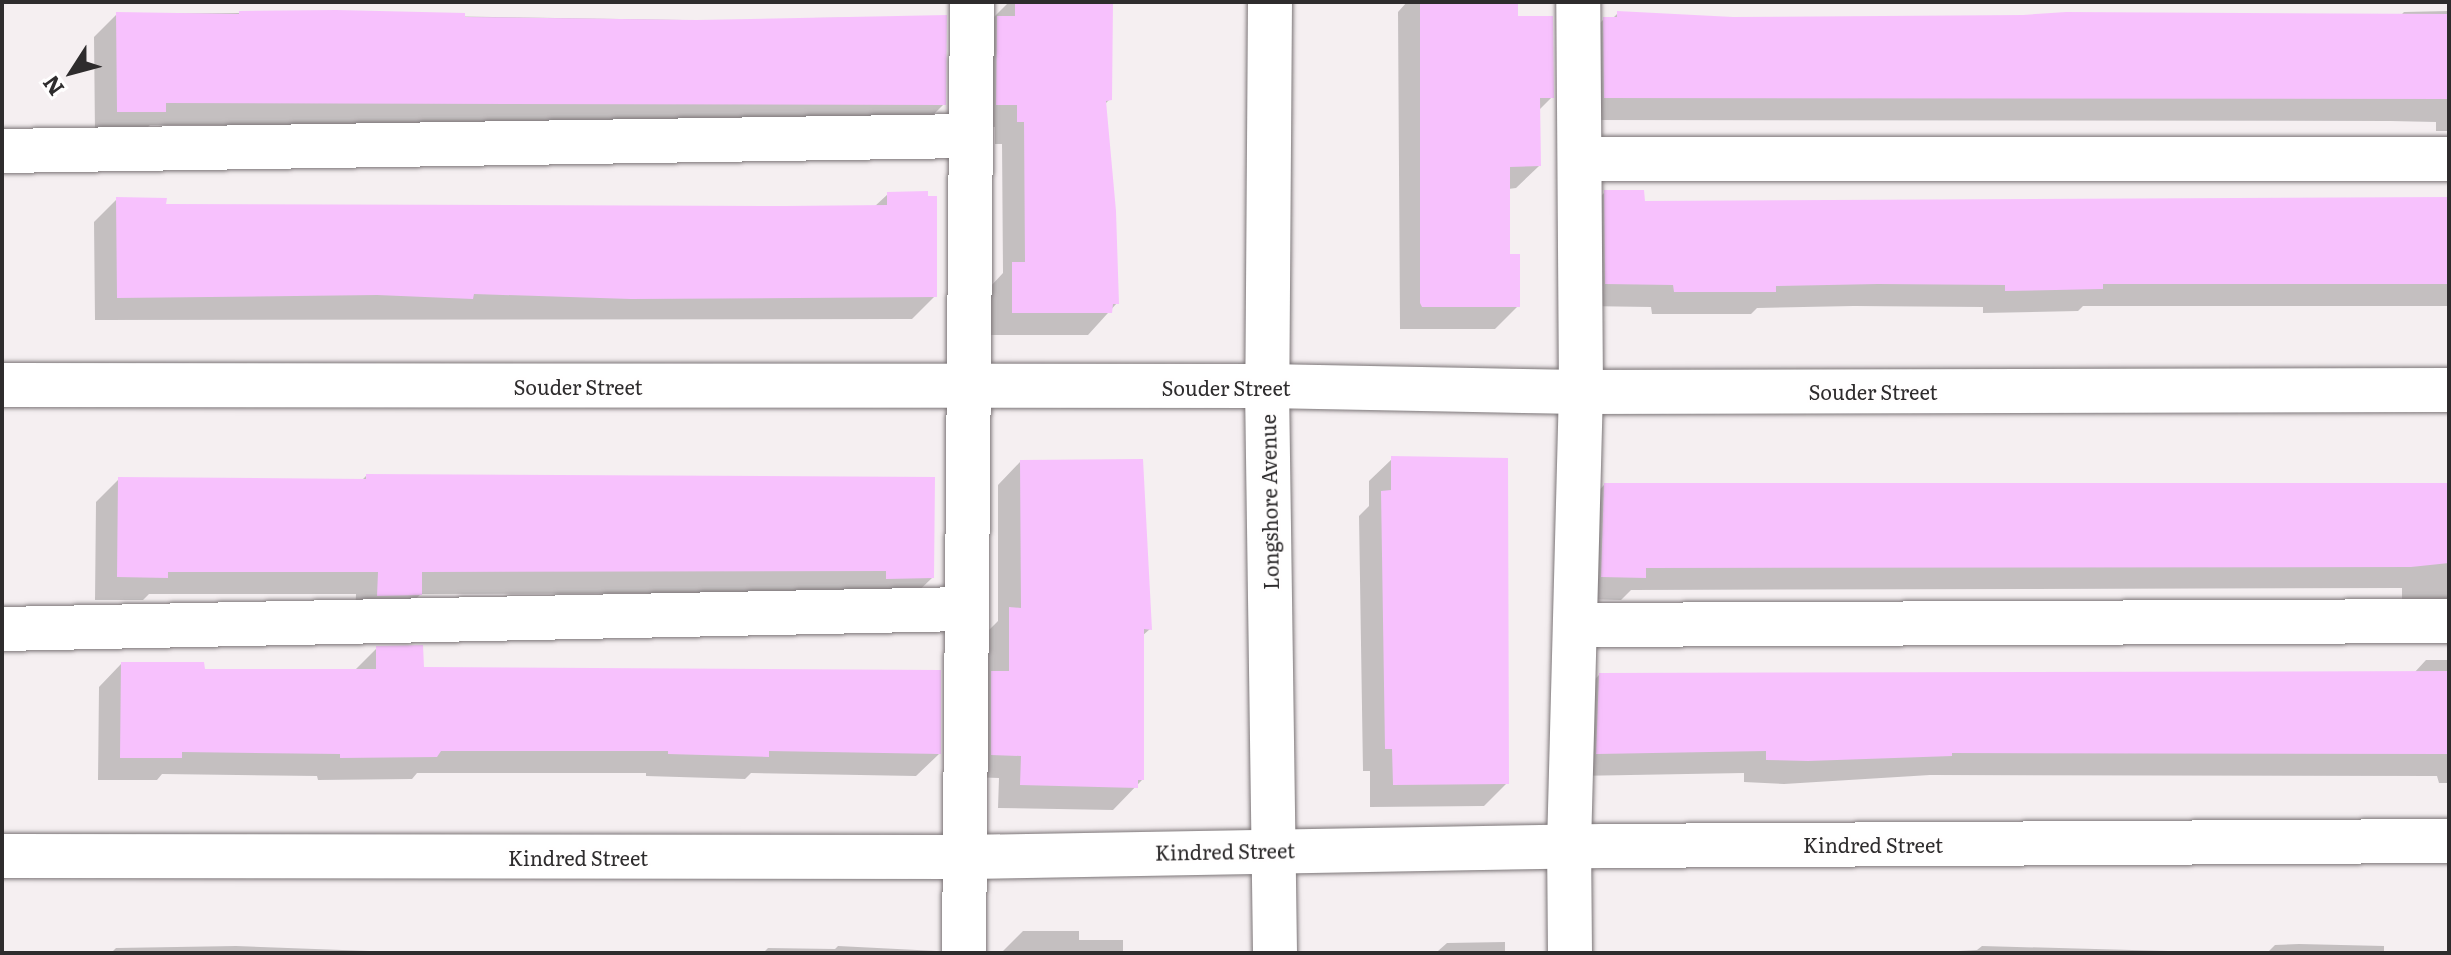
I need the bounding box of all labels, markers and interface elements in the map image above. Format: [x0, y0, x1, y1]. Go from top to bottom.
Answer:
north arrow [32, 32, 112, 112]
text: N [33, 69, 71, 104]
street label: Souder Street [513, 374, 643, 398]
street label: Souder Street [1161, 375, 1291, 399]
street label: Souder Street [1808, 379, 1938, 403]
street label: Longshore Avenue [1255, 414, 1283, 590]
street label: Kindred Street [1803, 832, 1943, 856]
street label: Kindred Street [1155, 838, 1295, 864]
street label: Kindred Street [508, 845, 648, 869]

